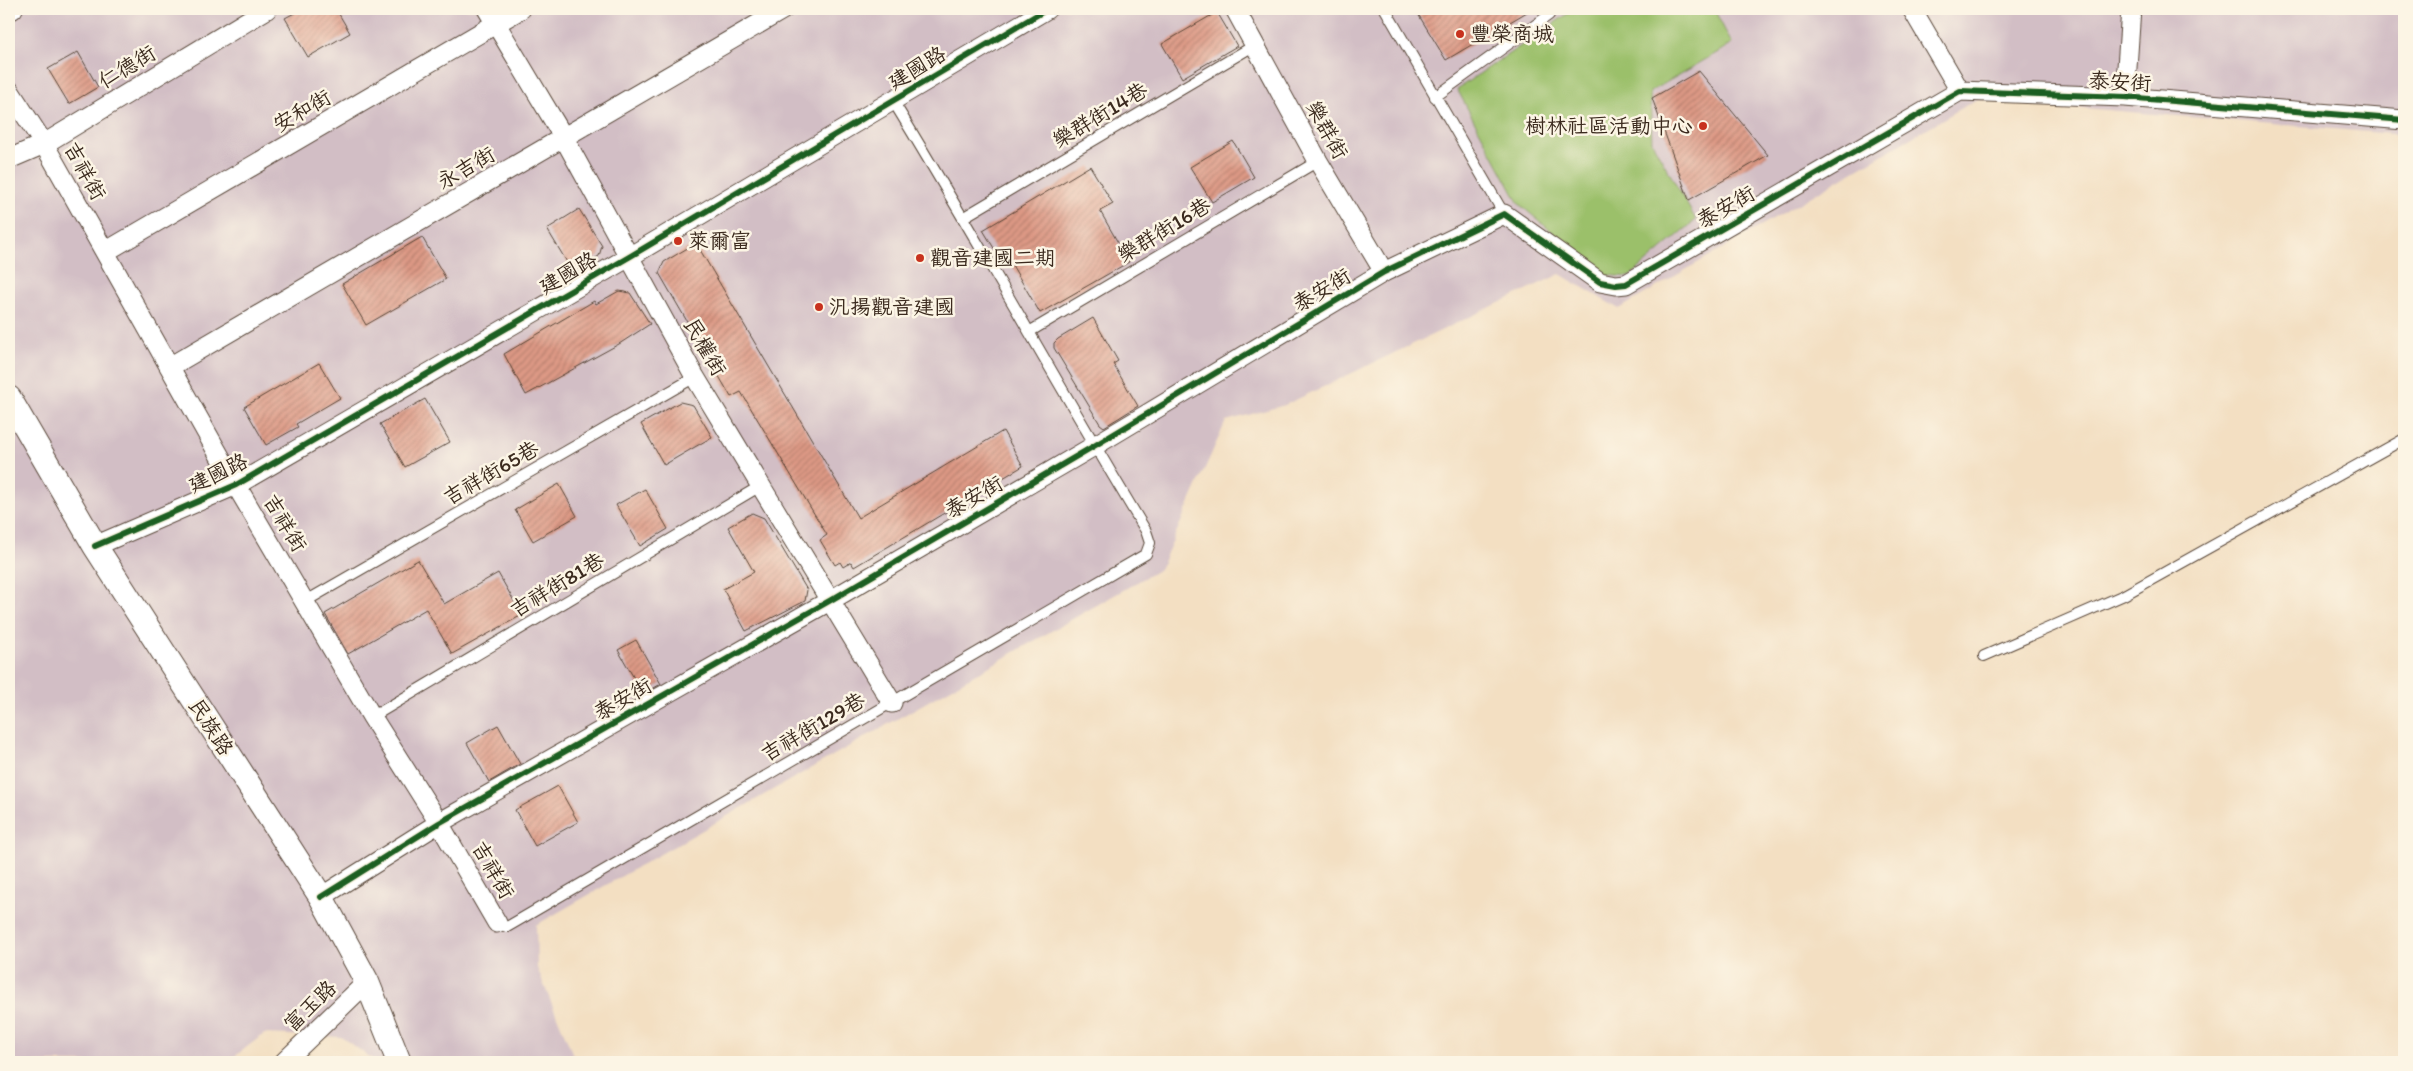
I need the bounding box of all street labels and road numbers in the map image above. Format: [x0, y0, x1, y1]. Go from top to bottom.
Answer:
street label: 仁德街 [93, 40, 160, 94]
street label: 建國路 [883, 41, 950, 95]
street label: 泰安街 [2088, 67, 2152, 96]
street label: 樂群街14巷 [1048, 76, 1152, 153]
street label: 安和街 [268, 84, 335, 137]
street label: 樂群街 [1301, 96, 1354, 163]
street label: 吉祥街 [59, 137, 112, 204]
street label: 永吉街 [432, 141, 499, 194]
street label: 泰安街 [1692, 180, 1759, 233]
street label: 樂群街16巷 [1112, 192, 1215, 267]
street label: 建國路 [534, 246, 601, 299]
street label: 泰安街 [1288, 263, 1355, 317]
street label: 民權街 [679, 313, 732, 380]
street label: 吉祥街65巷 [439, 435, 543, 510]
street label: 建國路 [184, 448, 252, 498]
street label: 泰安街 [940, 470, 1007, 523]
street label: 吉祥街 [258, 489, 312, 556]
street label: 吉祥街81巷 [505, 547, 608, 622]
street label: 泰安街 [589, 672, 656, 725]
street label: 吉祥街129巷 [756, 687, 869, 766]
street label: 民族路 [184, 694, 239, 760]
street label: 吉祥街 [467, 836, 520, 903]
street label: 富玉路 [278, 975, 341, 1037]

